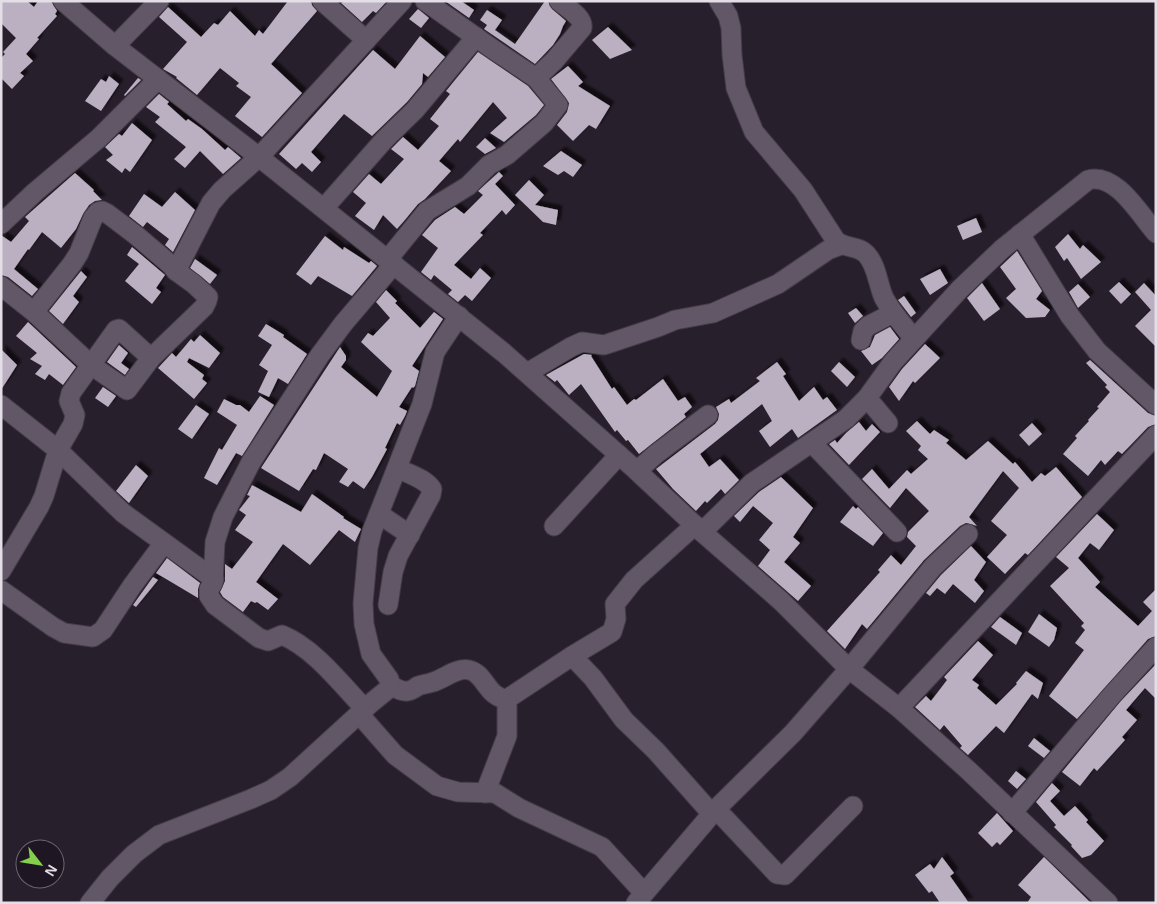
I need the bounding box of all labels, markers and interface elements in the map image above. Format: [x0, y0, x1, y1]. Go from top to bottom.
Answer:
north arrow [15, 839, 65, 889]
text: N [42, 862, 61, 879]

